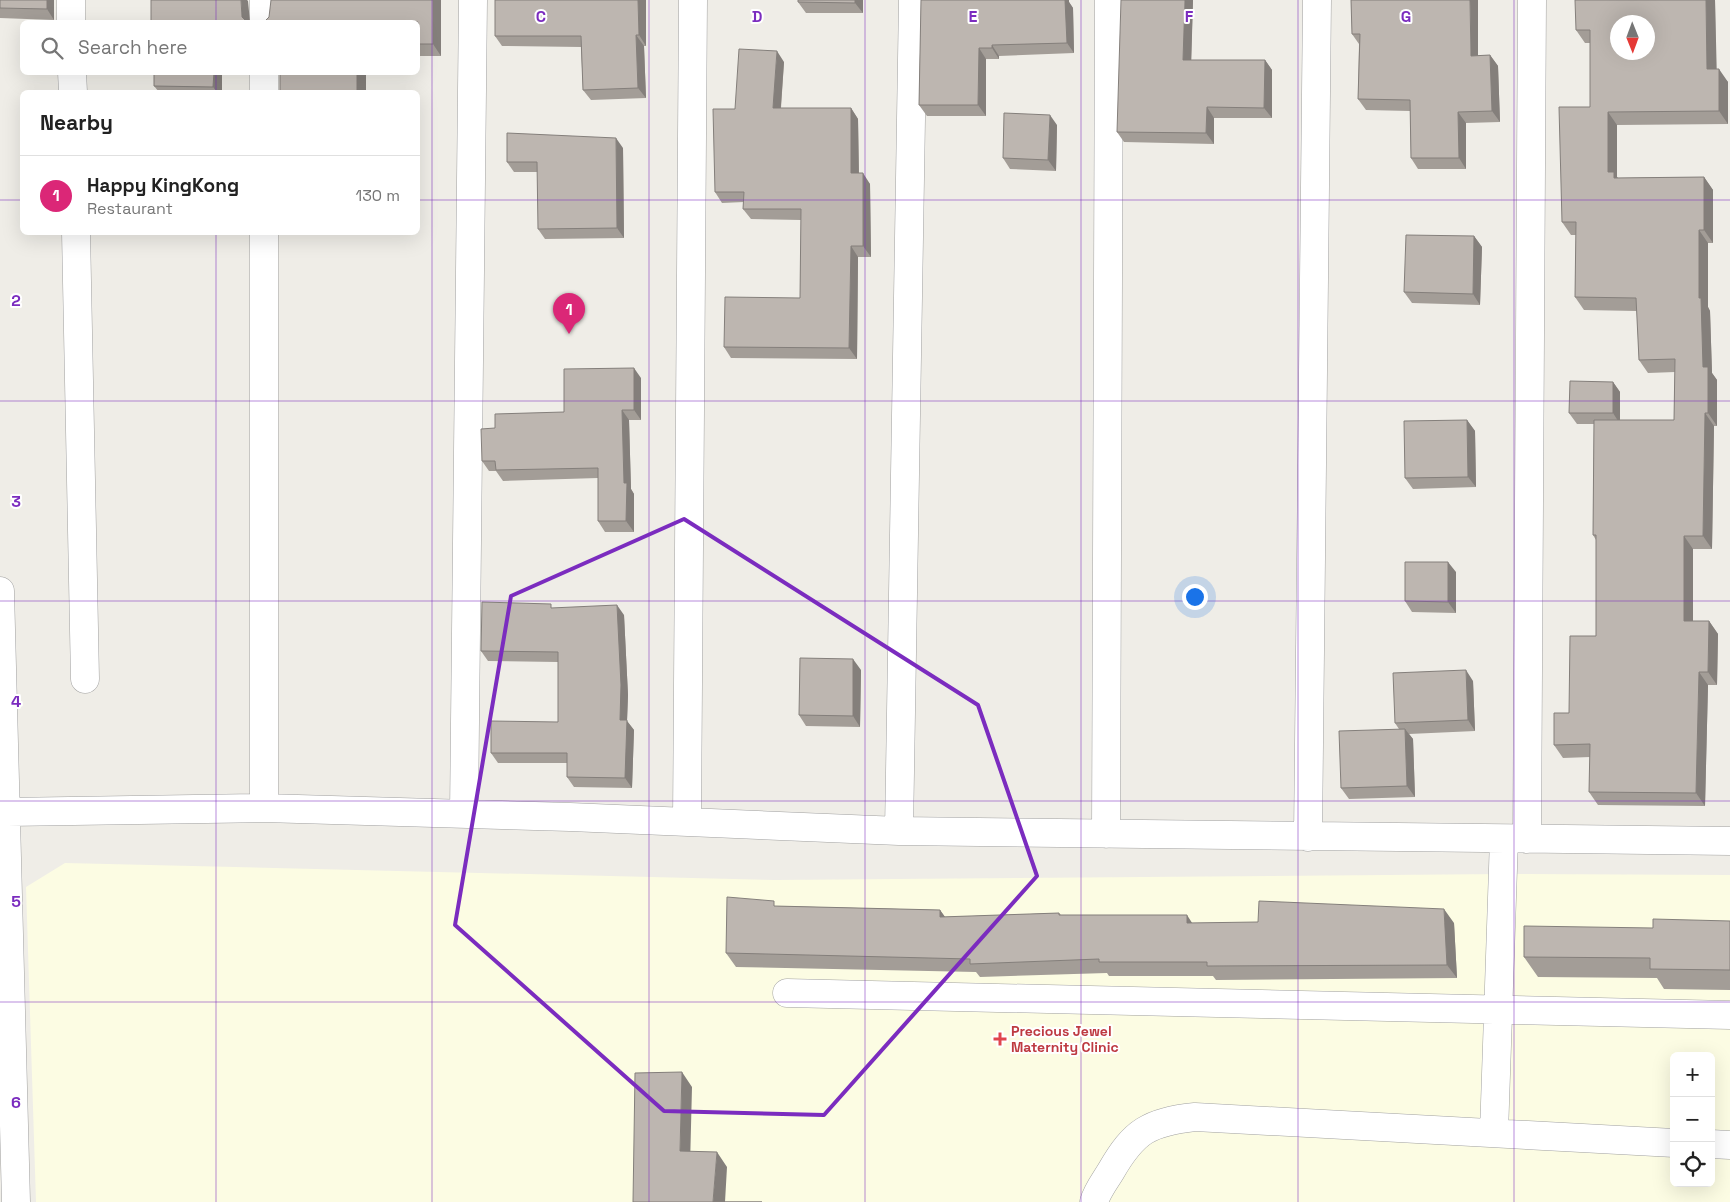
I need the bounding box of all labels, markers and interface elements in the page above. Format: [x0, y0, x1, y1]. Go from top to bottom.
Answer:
text: C [536, 6, 546, 27]
text: D [752, 6, 762, 27]
text: E [969, 6, 978, 27]
text: F [1185, 6, 1194, 27]
text: G [1401, 6, 1411, 27]
north arrow [1610, 15, 1655, 60]
search box [20, 20, 420, 75]
icon: search [38, 34, 66, 62]
text: Search here [78, 35, 188, 60]
text: Nearby [40, 109, 113, 136]
text: Happy KingKong [87, 173, 239, 198]
text: 1 [52, 185, 60, 206]
text: 130 m [356, 185, 400, 206]
text: Restaurant [87, 198, 173, 219]
text: 2 [11, 290, 21, 311]
pin: 1 [553, 293, 585, 334]
text: 3 [11, 491, 21, 512]
your location [1182, 584, 1208, 610]
text: 4 [11, 691, 21, 712]
text: 5 [11, 891, 21, 912]
place label: Precious Jewel Maternity Clinic [1011, 1022, 1119, 1056]
marker: Precious Jewel Maternity Clinic [993, 1032, 1007, 1046]
map controls [1670, 1052, 1715, 1187]
button: + [1670, 1052, 1715, 1097]
text: 6 [11, 1092, 21, 1113]
button: − [1670, 1097, 1715, 1142]
button: locate [1670, 1142, 1715, 1187]

